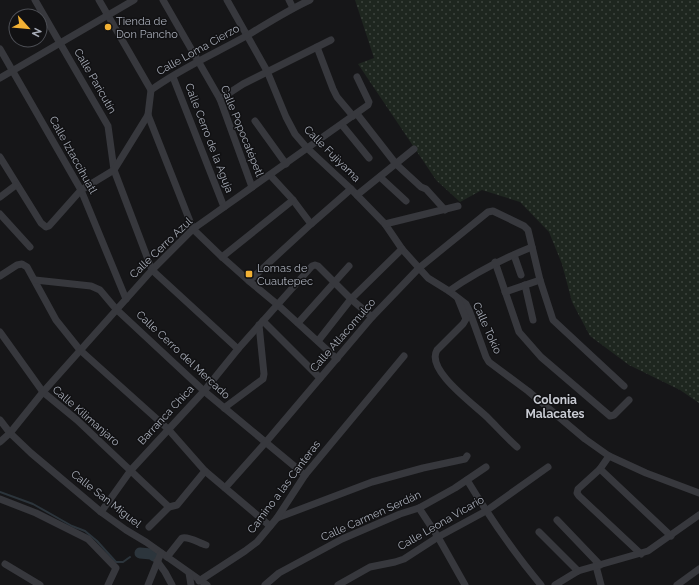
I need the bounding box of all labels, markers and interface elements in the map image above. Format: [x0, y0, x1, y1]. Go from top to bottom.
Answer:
north arrow [8, 8, 48, 48]
place label: Tienda de Don Pancho [116, 15, 178, 41]
marker: Tienda de Don Pancho [103, 22, 113, 32]
street label: Calle Loma Cierzo [154, 22, 242, 78]
text: N [29, 26, 44, 39]
street label: Calle Paricutín [71, 46, 119, 116]
street label: Calle Cerro de la Aguja [182, 81, 236, 195]
street label: Calle Popocatépetl [218, 83, 266, 179]
street label: Calle Iztaccíhuatl [46, 114, 100, 196]
street label: Calle Fujiyama [301, 123, 363, 185]
street label: Calle Cerro Azul [127, 215, 195, 281]
place label: Lomas de Cuautepec [257, 262, 313, 288]
marker: Lomas de Cuautepec [244, 269, 254, 279]
street label: Calle Atlacomulco [308, 295, 379, 374]
street label: Calle Tokio [470, 300, 504, 356]
street label: Calle Cerro del Mercado [133, 308, 233, 402]
street label: Calle Kilimanjaro [50, 383, 123, 449]
street label: Barranca Chica [135, 383, 197, 447]
district label: Colonia Malacates [525, 393, 585, 421]
street label: Camino a las Canteras [245, 438, 323, 536]
street label: Calle San Miguel [68, 468, 144, 530]
street label: Calle Carmen Serdán [319, 488, 423, 544]
street label: Calle Leona Vicario [395, 493, 487, 553]

